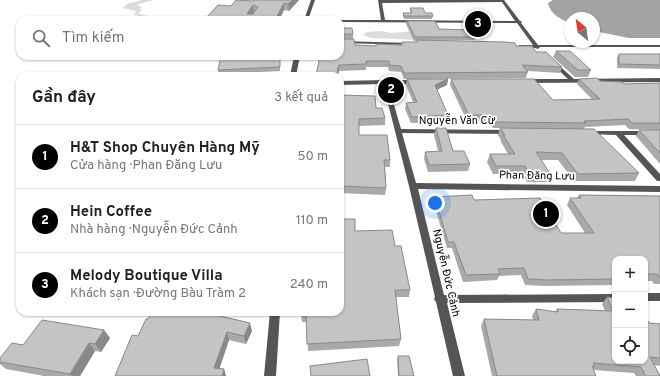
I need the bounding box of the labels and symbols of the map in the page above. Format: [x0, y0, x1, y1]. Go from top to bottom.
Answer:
pin: 3 [465, 9, 491, 39]
north arrow [564, 12, 600, 48]
pin: 2 [378, 75, 404, 105]
street label: Nguyễn Văn Cừ [419, 113, 496, 128]
street label: Phan Đăng Lưu [499, 168, 575, 184]
your location [425, 193, 445, 213]
pin: 1 [533, 199, 559, 229]
street label: Nguyễn Đức Cảnh [429, 228, 464, 318]

